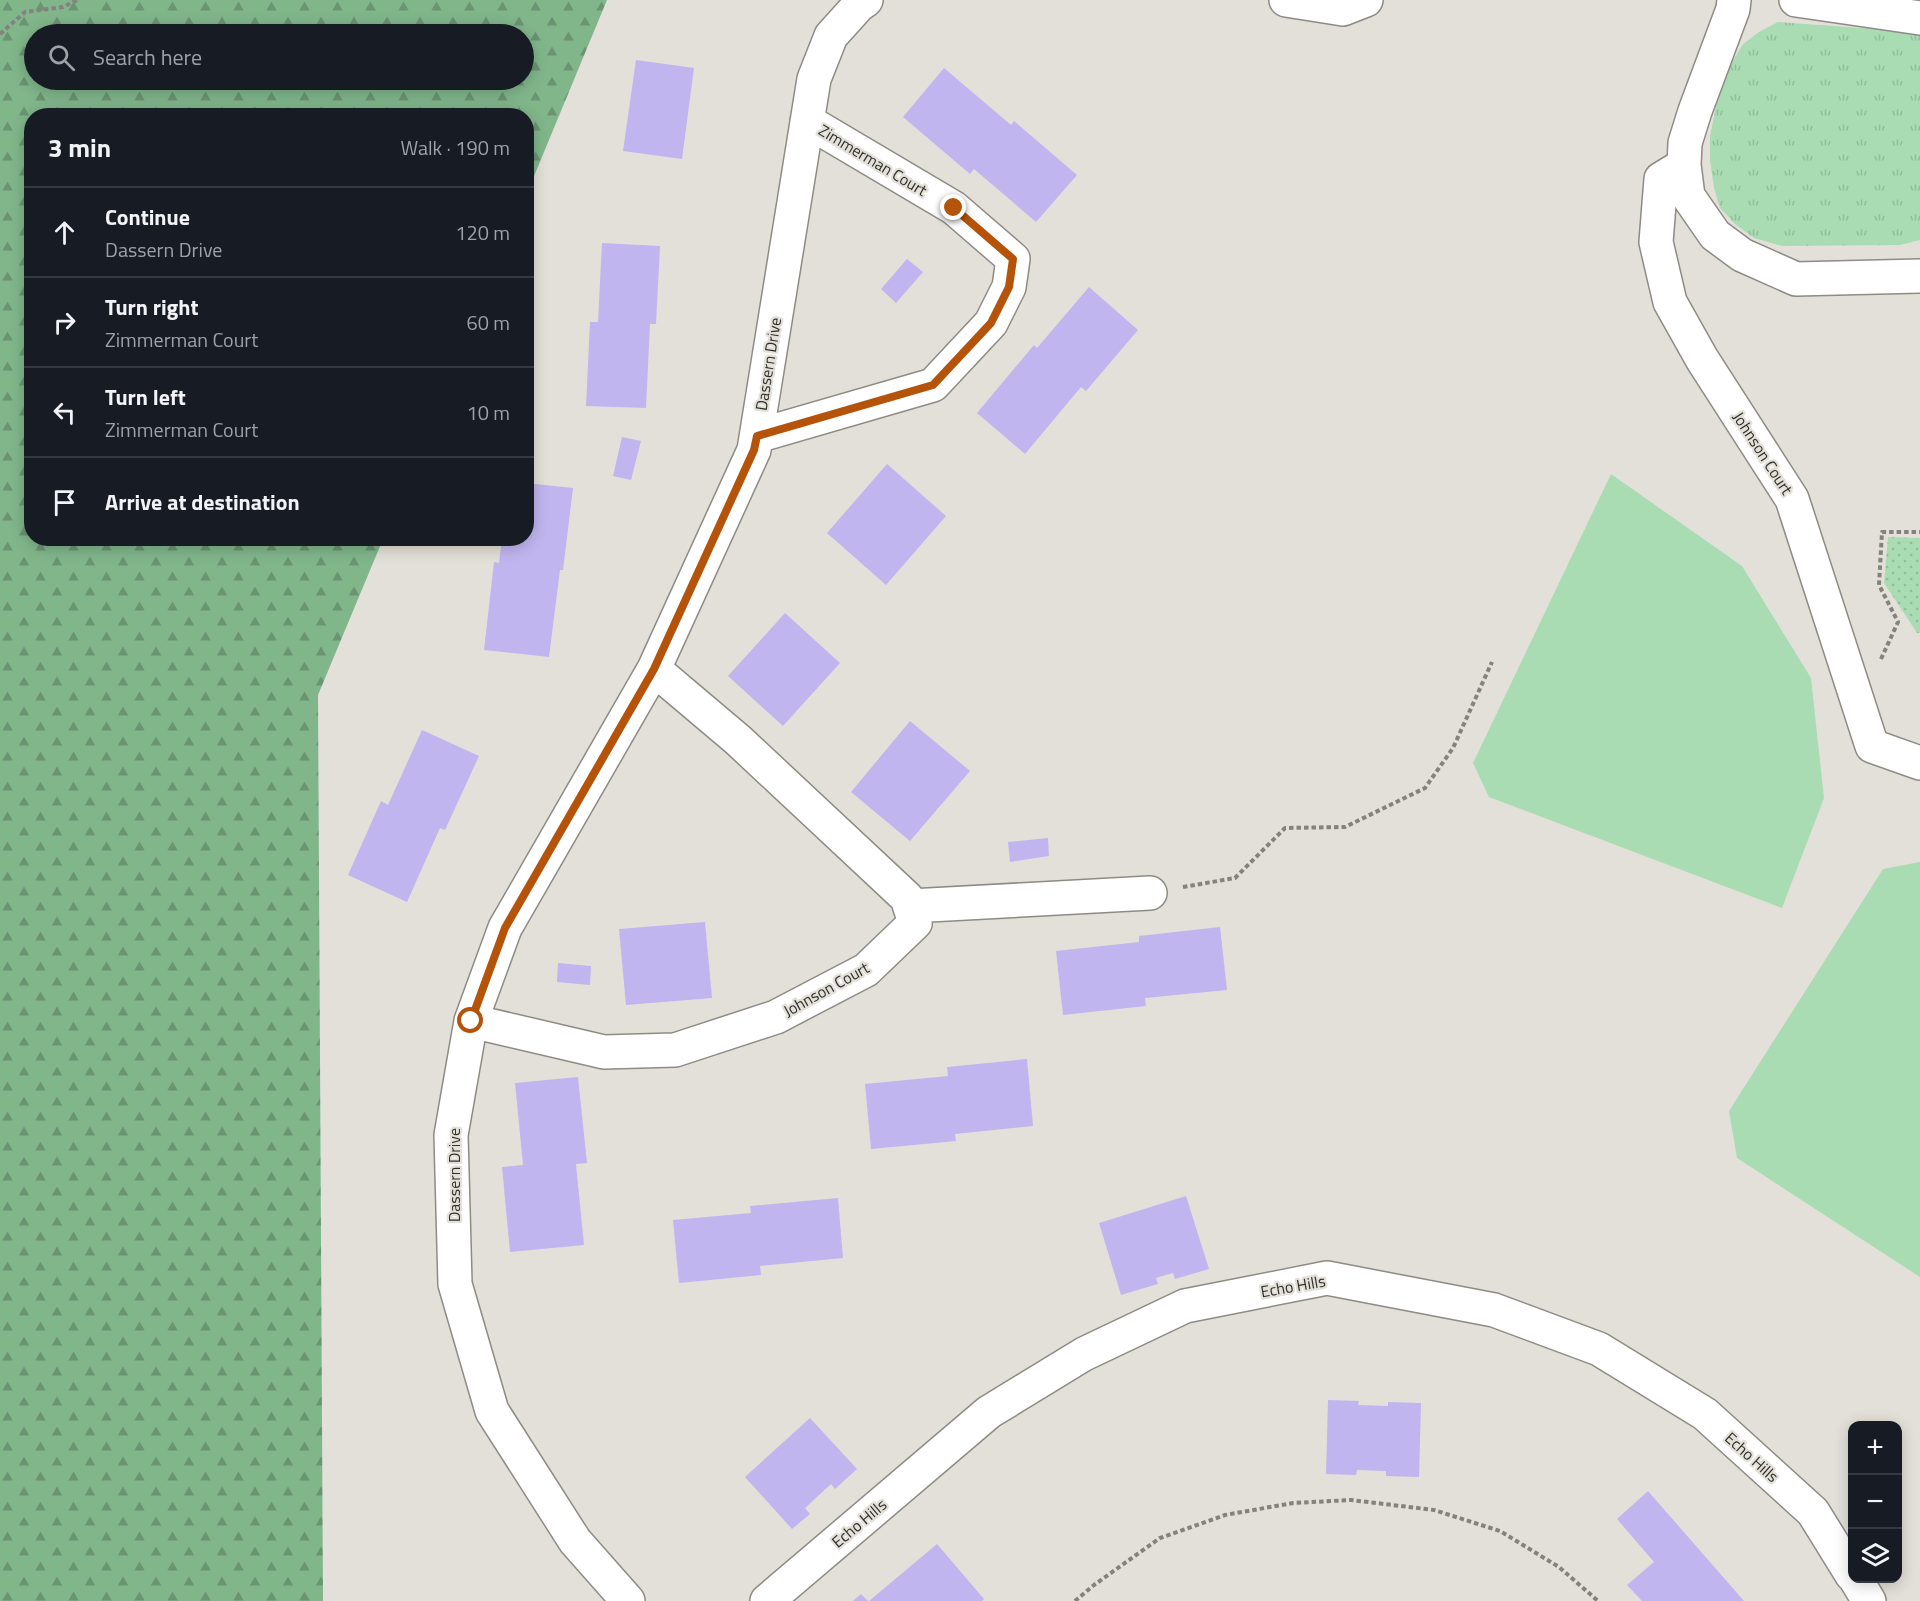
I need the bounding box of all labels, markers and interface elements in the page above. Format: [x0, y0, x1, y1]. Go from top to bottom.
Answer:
search box [24, 24, 534, 90]
text: Search here [93, 40, 202, 74]
icon: search [45, 41, 78, 74]
street label: Zimmerman Court [814, 118, 932, 202]
text: 3 min [48, 128, 111, 167]
text: Walk · 190 m [401, 132, 510, 163]
route end [940, 194, 966, 220]
text: Continue [105, 200, 190, 234]
icon: ahead [48, 216, 81, 249]
text: 120 m [455, 217, 510, 248]
text: Dassern Drive [105, 234, 222, 265]
text: Turn right [105, 290, 199, 324]
icon: right [48, 306, 81, 339]
text: 60 m [466, 307, 510, 338]
street label: Dassern Drive [749, 316, 787, 412]
text: Zimmerman Court [105, 324, 258, 355]
text: Turn left [105, 380, 186, 414]
icon: left [48, 396, 81, 429]
text: 10 m [466, 397, 510, 428]
street label: Johnson Court [1727, 407, 1799, 500]
text: Zimmerman Court [105, 414, 258, 445]
text: Arrive at destination [105, 485, 300, 519]
icon: arrive [48, 486, 81, 519]
street label: Johnson Court [779, 955, 874, 1022]
route start [457, 1007, 483, 1033]
street label: Dassern Drive [442, 1128, 466, 1222]
street label: Echo Hills [1259, 1269, 1327, 1303]
map controls [1848, 1421, 1902, 1583]
button: + [1848, 1421, 1902, 1475]
street label: Echo Hills [1720, 1426, 1784, 1488]
button: − [1848, 1475, 1902, 1529]
street label: Echo Hills [826, 1493, 892, 1553]
button: layers [1848, 1529, 1902, 1583]

